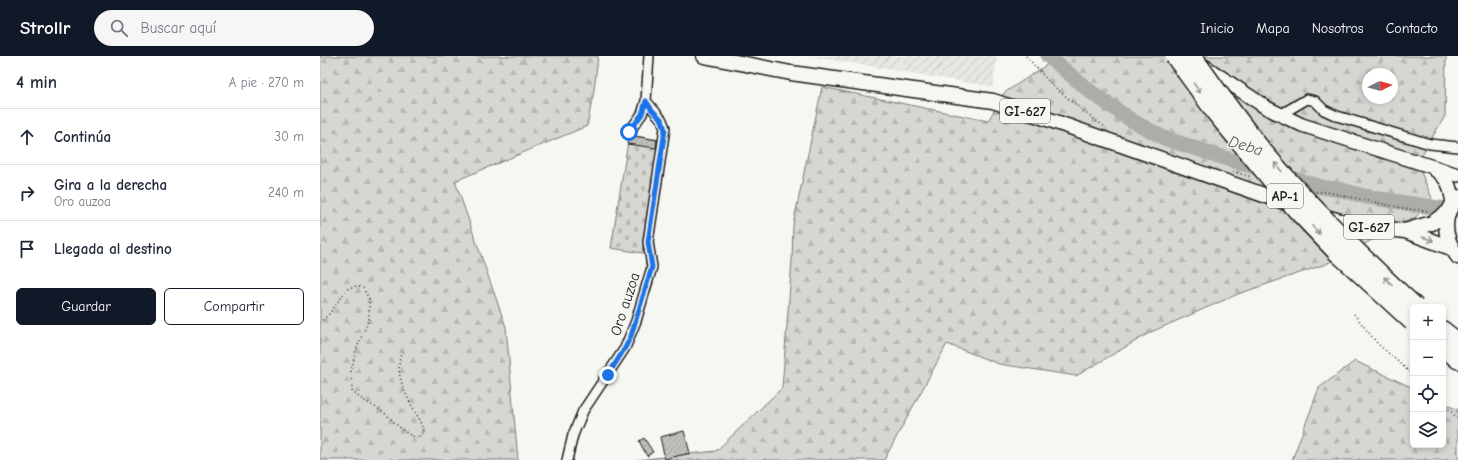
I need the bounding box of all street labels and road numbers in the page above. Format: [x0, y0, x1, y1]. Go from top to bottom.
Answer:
road number: GI-627 [1000, 99, 1050, 123]
road number: AP-1 [1267, 184, 1303, 208]
road number: GI-627 [1344, 215, 1394, 239]
street label: Oro auzoa [606, 270, 644, 338]

